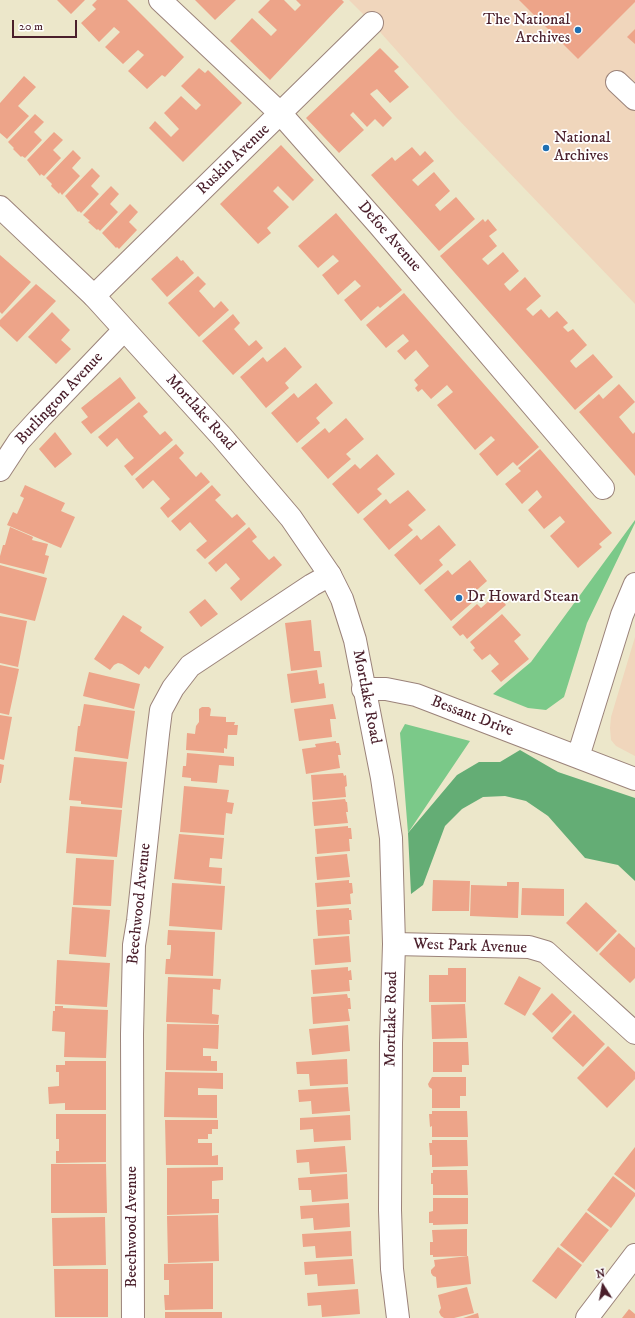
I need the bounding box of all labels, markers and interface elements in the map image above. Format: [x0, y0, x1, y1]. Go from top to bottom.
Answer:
place label: The National Archives [483, 11, 570, 49]
scale bar [14, 12, 79, 38]
text: 20 m [19, 19, 43, 34]
marker: The National Archives [573, 25, 583, 35]
street label: Ruskin Avenue [194, 121, 274, 199]
place label: National Archives [554, 129, 611, 167]
marker: National Archives [541, 143, 551, 153]
street label: Defoe Avenue [353, 198, 425, 276]
street label: Burlington Avenue [12, 349, 108, 449]
street label: Mortlake Road [161, 371, 239, 455]
place label: Dr Howard Stean [467, 588, 579, 608]
marker: Dr Howard Stean [454, 593, 464, 603]
street label: Mortlake Road [347, 648, 385, 746]
street label: Bessant Drive [428, 693, 516, 741]
street label: Beechwood Avenue [124, 842, 156, 966]
street label: West Park Avenue [413, 935, 527, 959]
street label: Mortlake Road [382, 971, 402, 1067]
street label: Beechwood Avenue [123, 1166, 143, 1288]
north arrow [583, 1266, 623, 1306]
text: N [595, 1266, 606, 1282]

